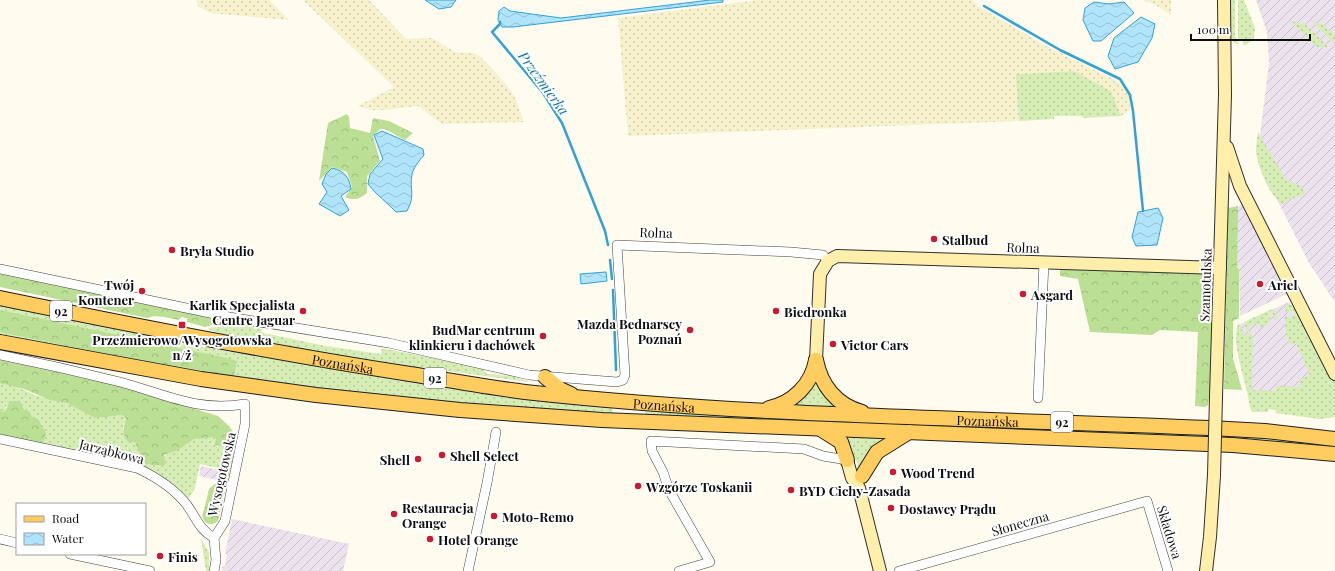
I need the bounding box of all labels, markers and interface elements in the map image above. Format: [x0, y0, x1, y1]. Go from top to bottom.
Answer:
scale bar [1191, 16, 1310, 42]
text: 100 m [1197, 21, 1230, 37]
water label: Przeźmierka [514, 46, 574, 119]
street label: Rolna [639, 223, 673, 241]
place label: Stalbud [942, 231, 988, 248]
marker: Stalbud [929, 234, 939, 244]
street label: Rolna [1006, 238, 1040, 256]
place label: Bryła Studio [180, 242, 254, 259]
marker: Bryła Studio [167, 245, 177, 255]
street label: Szamotulska [1195, 247, 1215, 322]
place label: Twój Kontener [78, 276, 134, 308]
place label: Ariel [1267, 276, 1297, 293]
marker: Ariel [1255, 279, 1265, 289]
marker: Twój Kontener [137, 286, 147, 296]
place label: Asgard [1030, 286, 1073, 303]
marker: Asgard [1018, 289, 1028, 299]
place label: Karlik Specjalista Centre Jaguar [189, 296, 295, 328]
road number: 92 [50, 301, 72, 321]
place label: Biedronka [784, 303, 847, 320]
marker: Karlik Specjalista Centre Jaguar [298, 306, 308, 316]
marker: Biedronka [771, 306, 781, 316]
place label: Mazda Bednarscy Poznań [577, 315, 682, 347]
marker: Przeźmierowo/Wysogotowska n/ż [177, 320, 187, 330]
place label: BudMar centrum klinkieru i dachówek [409, 321, 535, 353]
marker: Mazda Bednarscy Poznań [685, 325, 695, 335]
place label: Przeźmierowo/Wysogotowska n/ż [92, 331, 272, 363]
marker: BudMar centrum klinkieru i dachówek [538, 331, 548, 341]
place label: Victor Cars [840, 336, 909, 353]
marker: Victor Cars [828, 339, 838, 349]
street label: Poznańska [311, 350, 375, 377]
road number: 92 [424, 368, 446, 388]
street label: Poznańska [632, 394, 696, 415]
street label: Poznańska [956, 410, 1019, 430]
road number: 92 [1051, 412, 1073, 432]
street label: Wysogotowska [203, 430, 239, 519]
street label: Jarząbkowa [77, 434, 147, 467]
place label: Shell Select [450, 447, 519, 464]
marker: Shell Select [437, 450, 447, 460]
place label: Shell [380, 451, 410, 468]
marker: Shell [413, 454, 423, 464]
place label: Wood Trend [900, 464, 975, 481]
marker: Wood Trend [888, 467, 898, 477]
place label: Wzgórze Toskanii [645, 478, 752, 495]
marker: Wzgórze Toskanii [633, 481, 643, 491]
place label: BYD Cichy-Zasada [799, 482, 911, 499]
marker: BYD Cichy-Zasada [786, 485, 796, 495]
place label: Restauracja Orange [402, 499, 474, 531]
place label: Dostawcy Prądu [899, 500, 996, 517]
legend [16, 503, 146, 555]
marker: Dostawcy Prądu [886, 503, 896, 513]
street label: Składowa [1154, 503, 1186, 561]
street label: Słoneczna [989, 507, 1051, 539]
place label: Moto-Remo [502, 508, 574, 525]
marker: Restauracja Orange [389, 509, 399, 519]
text: Road [52, 510, 79, 526]
marker: Moto-Remo [489, 511, 499, 521]
text: Water [51, 530, 85, 546]
place label: Hotel Orange [438, 531, 519, 548]
marker: Hotel Orange [425, 534, 435, 544]
place label: Finis [168, 548, 198, 565]
marker: Finis [155, 551, 165, 561]

